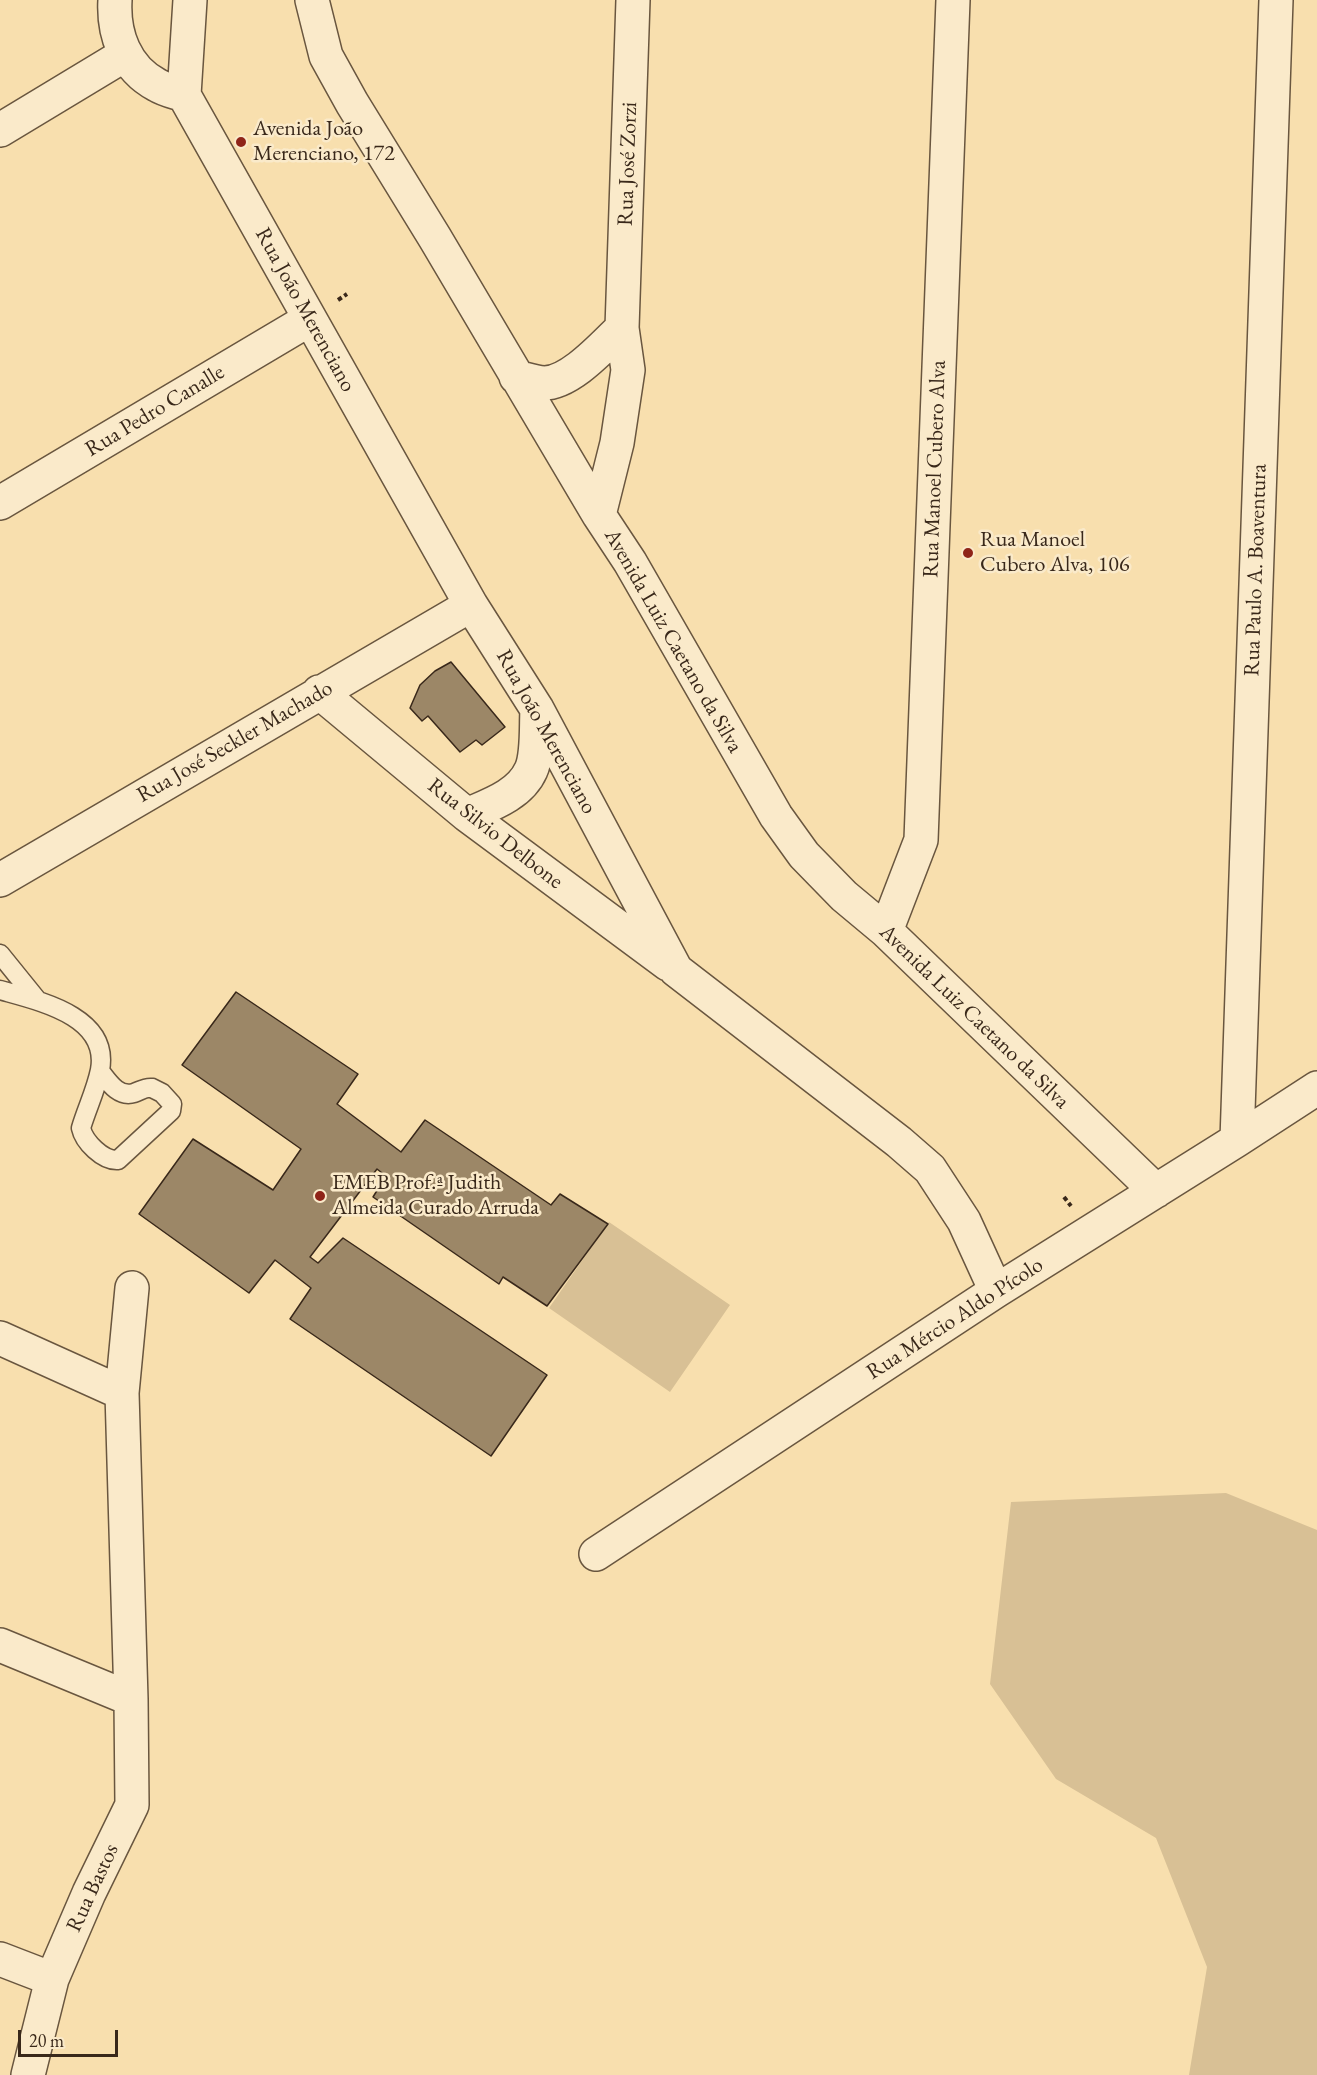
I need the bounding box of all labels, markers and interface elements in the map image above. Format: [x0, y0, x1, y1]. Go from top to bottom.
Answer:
street label: Rua José Zorzi [613, 102, 643, 226]
place label: Avenida João Merenciano, 172 [253, 116, 395, 168]
marker: Avenida João Merenciano, 172 [234, 135, 248, 149]
street label: Rua João Merenciano [249, 223, 361, 397]
street label: Rua Pedro Canalle [81, 359, 229, 463]
street label: Rua Manoel Cubero Alva [918, 360, 952, 578]
street label: Rua Paulo A. Boaventura [1239, 463, 1273, 677]
street label: Avenida Luiz Caetano da Silva [598, 524, 748, 758]
place label: Rua Manoel Cubero Alva, 106 [980, 527, 1129, 578]
marker: Rua Manoel Cubero Alva, 106 [961, 546, 975, 560]
street label: Rua João Merenciano [490, 645, 602, 819]
street label: Rua José Seckler Machado [132, 675, 338, 809]
street label: Rua Silvio Delbone [422, 773, 568, 895]
street label: Avenida Luiz Caetano da Silva [873, 919, 1075, 1115]
place label: EMEB Prof.ª Judith Almeida Curado Arruda [332, 1170, 539, 1222]
marker: EMEB Prof.ª Judith Almeida Curado Arruda [313, 1189, 327, 1203]
street label: Rua Mércio Aldo Pícolo [862, 1252, 1048, 1386]
street label: Rua Bastos [61, 1840, 125, 1936]
scale bar [21, 2018, 122, 2056]
text: 20 m [29, 2029, 64, 2052]

